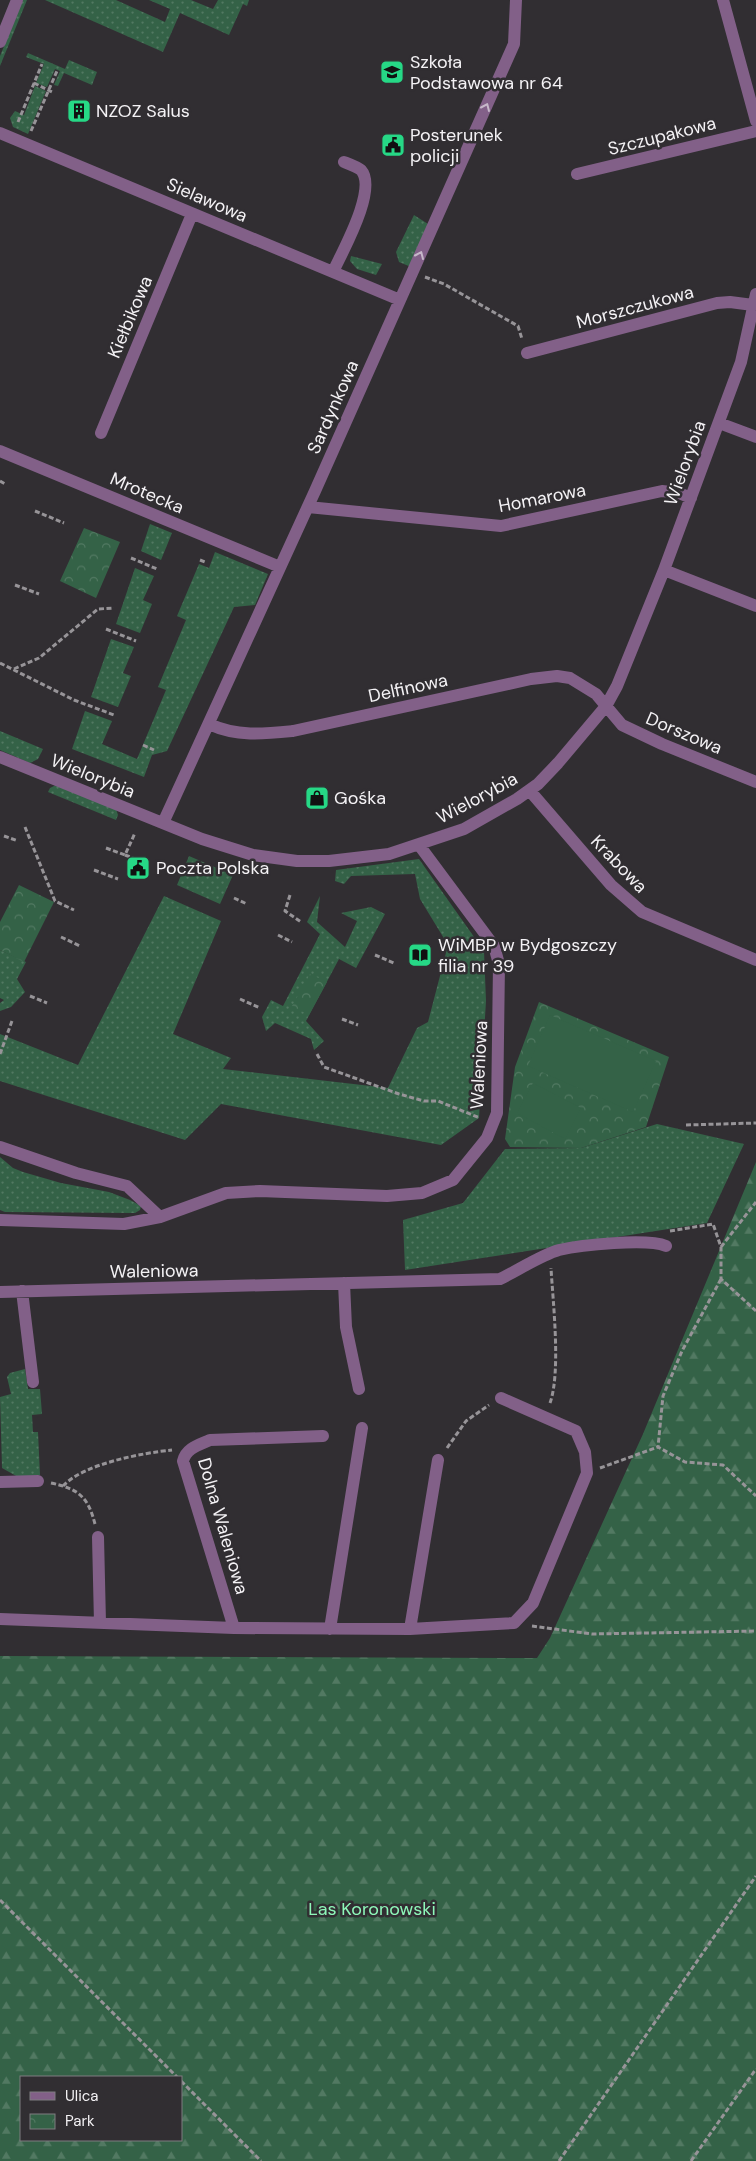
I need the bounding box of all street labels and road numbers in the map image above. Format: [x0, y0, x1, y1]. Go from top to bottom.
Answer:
street label: Szczupakowa [605, 111, 719, 161]
street label: Sielawowa [163, 172, 251, 228]
street label: Kiełbikowa [102, 272, 158, 362]
street label: Morszczukowa [574, 280, 696, 334]
street label: Sardynkowa [302, 356, 364, 458]
street label: Wielorybia [659, 417, 711, 509]
street label: Mrotecka [106, 467, 188, 519]
street label: Homarowa [496, 478, 588, 518]
street label: Delfinowa [366, 668, 450, 708]
street label: Dorszowa [642, 706, 726, 760]
street label: Wielorybia [47, 748, 139, 804]
street label: Wielorybia [432, 767, 522, 829]
street label: Krabowa [585, 830, 653, 898]
street label: Waleniowa [465, 1020, 493, 1110]
street label: Waleniowa [109, 1258, 199, 1284]
street label: Dolna Waleniowa [192, 1455, 254, 1597]

